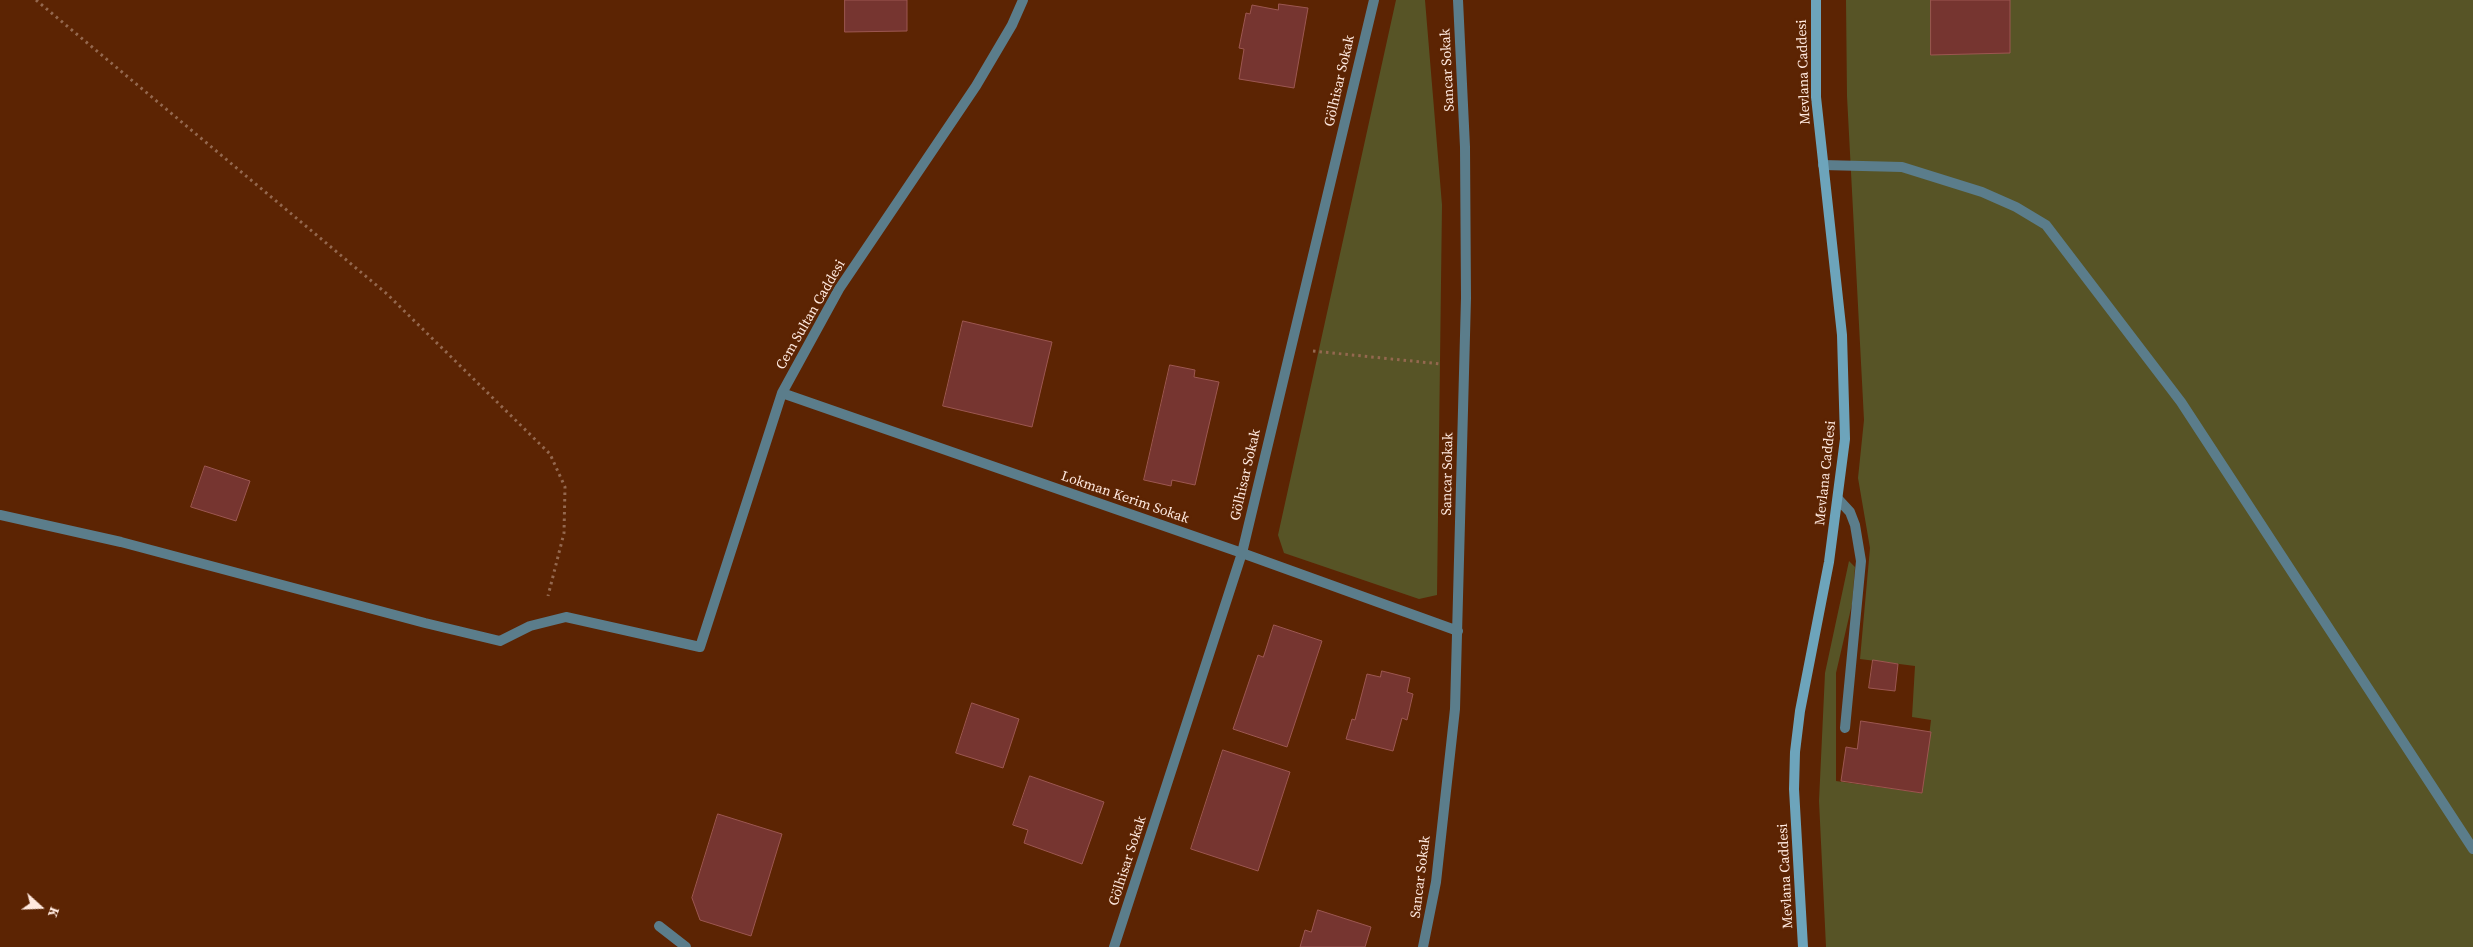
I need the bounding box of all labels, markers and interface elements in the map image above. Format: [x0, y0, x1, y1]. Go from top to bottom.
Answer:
street label: Mevlana Caddesi [1794, 19, 1814, 125]
street label: Sancar Sokak [1437, 28, 1459, 112]
street label: Gölhisar Sokak [1321, 34, 1359, 128]
street label: Cem Sultan Caddesi [773, 257, 849, 373]
street label: Mevlana Caddesi [1812, 420, 1840, 526]
street label: Gölhisar Sokak [1227, 428, 1265, 522]
street label: Sancar Sokak [1439, 432, 1457, 516]
street label: Lokman Kerim Sokak [1059, 468, 1191, 528]
street label: Gölhisar Sokak [1106, 814, 1150, 908]
street label: Mevlana Caddesi [1775, 823, 1797, 929]
street label: Sancar Sokak [1408, 835, 1434, 919]
north arrow [15, 882, 65, 932]
text: K [43, 904, 65, 920]

